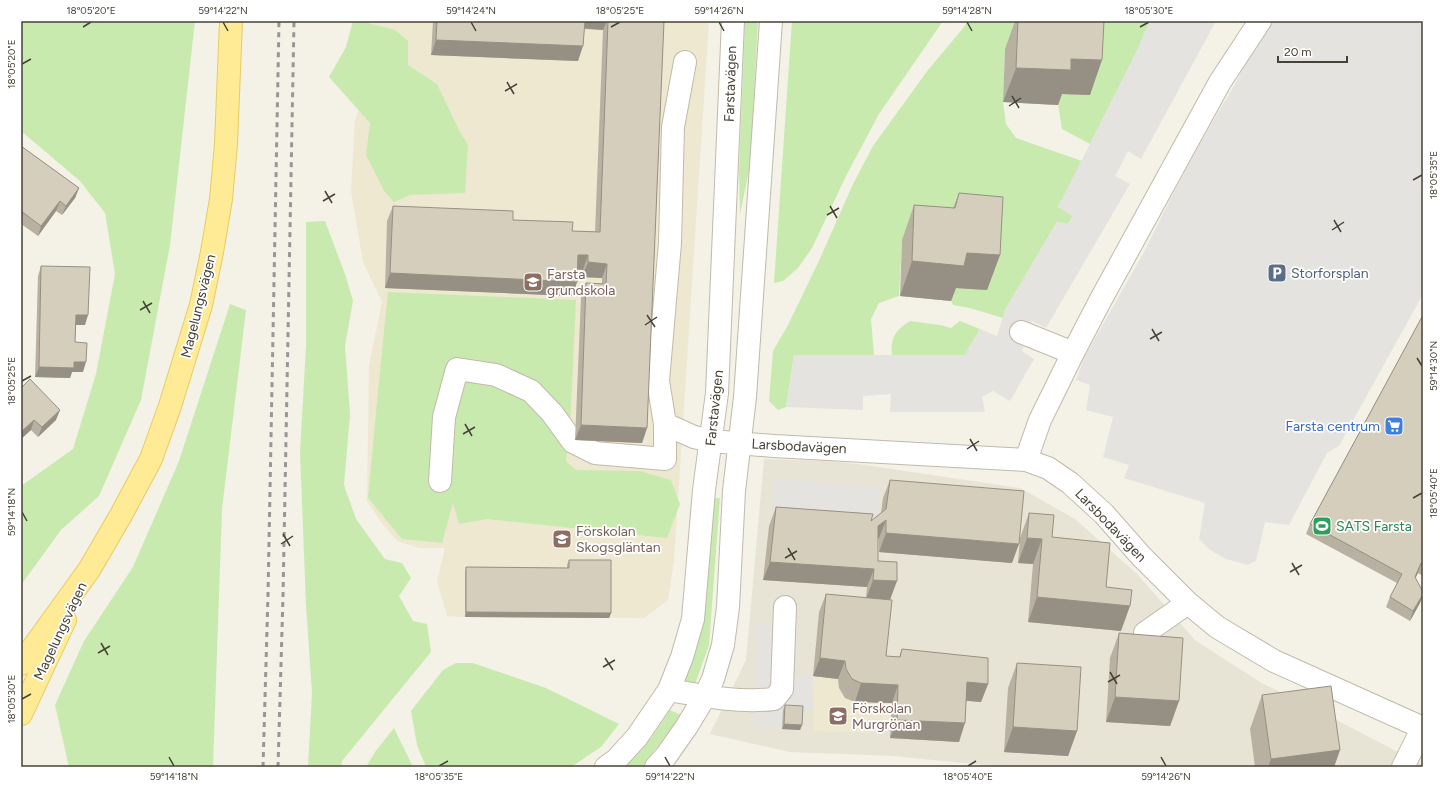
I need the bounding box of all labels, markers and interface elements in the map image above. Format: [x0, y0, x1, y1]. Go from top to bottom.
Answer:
text: 18°05'20"E [66, 4, 116, 17]
text: 59°14'22"N [198, 4, 248, 17]
text: 59°14'24"N [446, 4, 496, 17]
text: 18°05'25"E [596, 4, 644, 17]
text: 59°14'26"N [694, 4, 744, 17]
text: 59°14'28"N [942, 4, 992, 17]
text: 18°05'30"E [1124, 4, 1174, 17]
scale bar [1278, 38, 1347, 64]
text: 18°05'20"E [5, 39, 18, 89]
street label: Farstavägen [721, 45, 740, 122]
text: 20 m [1284, 45, 1312, 59]
text: 18°05'35"E [1427, 151, 1440, 199]
street label: Magelungsvägen [177, 252, 220, 360]
parking icon: Storforsplan [1266, 262, 1288, 284]
place label: Storforsplan [1291, 265, 1369, 282]
place label: Farsta grundskola [547, 266, 615, 299]
school or university icon: Farsta grundskola [522, 271, 544, 293]
text: 59°14'30"N [1427, 341, 1440, 391]
text: 18°05'25"E [5, 357, 18, 405]
street label: Farstavägen [702, 369, 727, 447]
supermarket icon: Farsta centrum [1383, 415, 1405, 437]
place label: Farsta centrum [1285, 418, 1380, 435]
street label: Larsbodavägen [751, 436, 847, 457]
text: 18°05'40"E [1427, 468, 1440, 518]
street label: Larsbodavägen [1071, 485, 1150, 566]
text: 59°14'18"N [5, 488, 18, 536]
sports icon: SATS Farsta [1311, 515, 1333, 537]
place label: SATS Farsta [1336, 518, 1412, 535]
place label: Förskolan Skogsgläntan [576, 523, 661, 556]
school or university icon: Förskolan Skogsgläntan [551, 528, 573, 550]
street label: Magelungsvägen [30, 579, 91, 683]
text: 18°05'30"E [5, 674, 18, 724]
place label: Förskolan Murgrönan [852, 700, 920, 733]
school or university icon: Förskolan Murgrönan [827, 705, 849, 727]
text: 59°14'18"N [150, 770, 198, 783]
text: 18°05'35"E [415, 770, 463, 783]
text: 59°14'22"N [645, 770, 695, 783]
text: 18°05'40"E [943, 770, 993, 783]
text: 59°14'26"N [1141, 770, 1191, 783]

